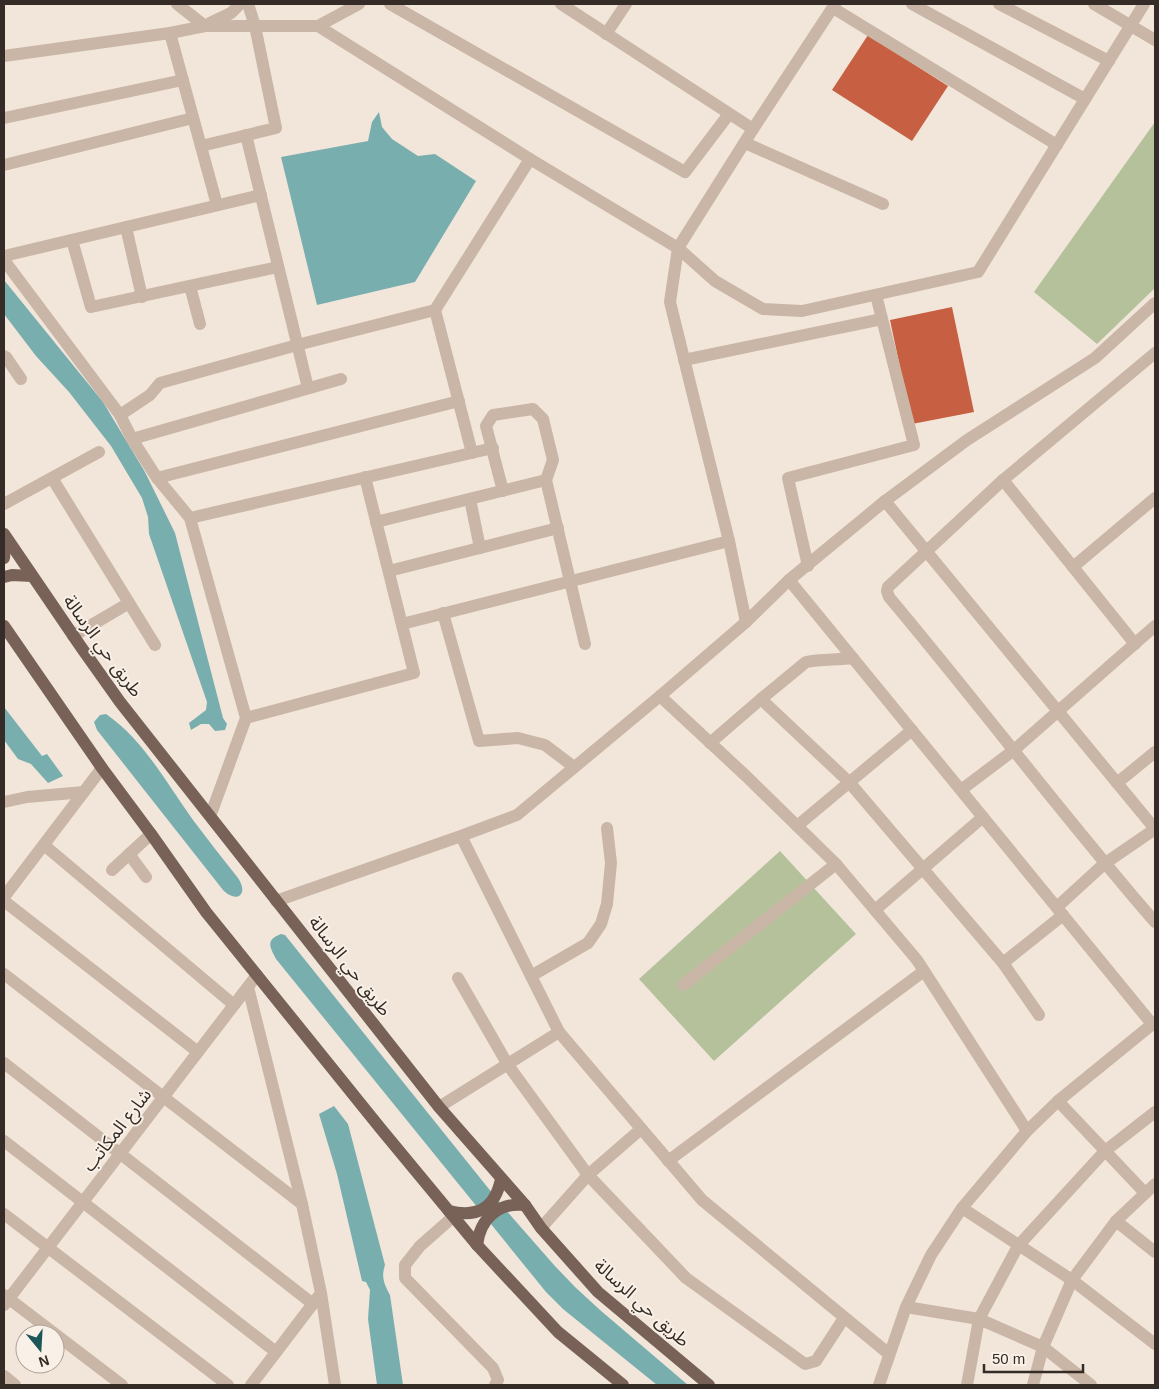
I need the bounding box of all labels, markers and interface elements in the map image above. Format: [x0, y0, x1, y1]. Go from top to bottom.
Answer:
street label: طريق حي الرسالة [57, 591, 147, 703]
street label: طريق حي الرسالة [302, 912, 395, 1022]
street label: شارع المكاتب [79, 1085, 158, 1178]
street label: طريق حي الرسالة [588, 1255, 694, 1353]
north arrow [15, 1324, 65, 1374]
scale bar [984, 1342, 1083, 1374]
text: 50 m [992, 1350, 1025, 1367]
text: N [37, 1352, 51, 1371]

